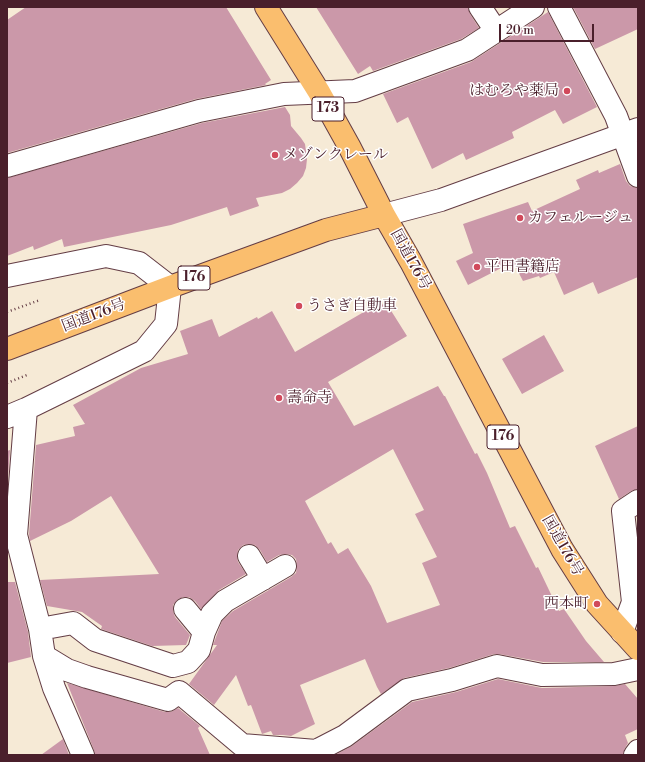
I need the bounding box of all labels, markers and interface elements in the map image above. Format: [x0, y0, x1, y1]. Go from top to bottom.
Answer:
scale bar [501, 16, 596, 42]
text: 20 m [506, 23, 534, 38]
place label: はむろや薬局 [469, 82, 559, 100]
marker: はむろや薬局 [562, 86, 572, 96]
road number: 173 [312, 97, 344, 121]
place label: メゾンクレール [283, 146, 388, 164]
marker: メゾンクレール [270, 150, 280, 160]
place label: カフェルージュ [528, 209, 633, 227]
marker: カフェルージュ [515, 213, 525, 223]
street label: 国道176号 [386, 226, 434, 294]
place label: 平田書籍店 [485, 258, 560, 276]
marker: 平田書籍店 [472, 262, 482, 272]
road number: 176 [178, 266, 210, 290]
street label: 国道176号 [60, 296, 128, 336]
place label: うさぎ自動車 [307, 297, 397, 315]
marker: うさぎ自動車 [294, 301, 304, 311]
place label: 壽命寺 [287, 389, 332, 407]
marker: 壽命寺 [274, 393, 284, 403]
road number: 176 [487, 425, 519, 449]
street label: 国道176号 [537, 513, 587, 579]
place label: 西本町 [544, 595, 589, 613]
marker: 西本町 [592, 599, 602, 609]

